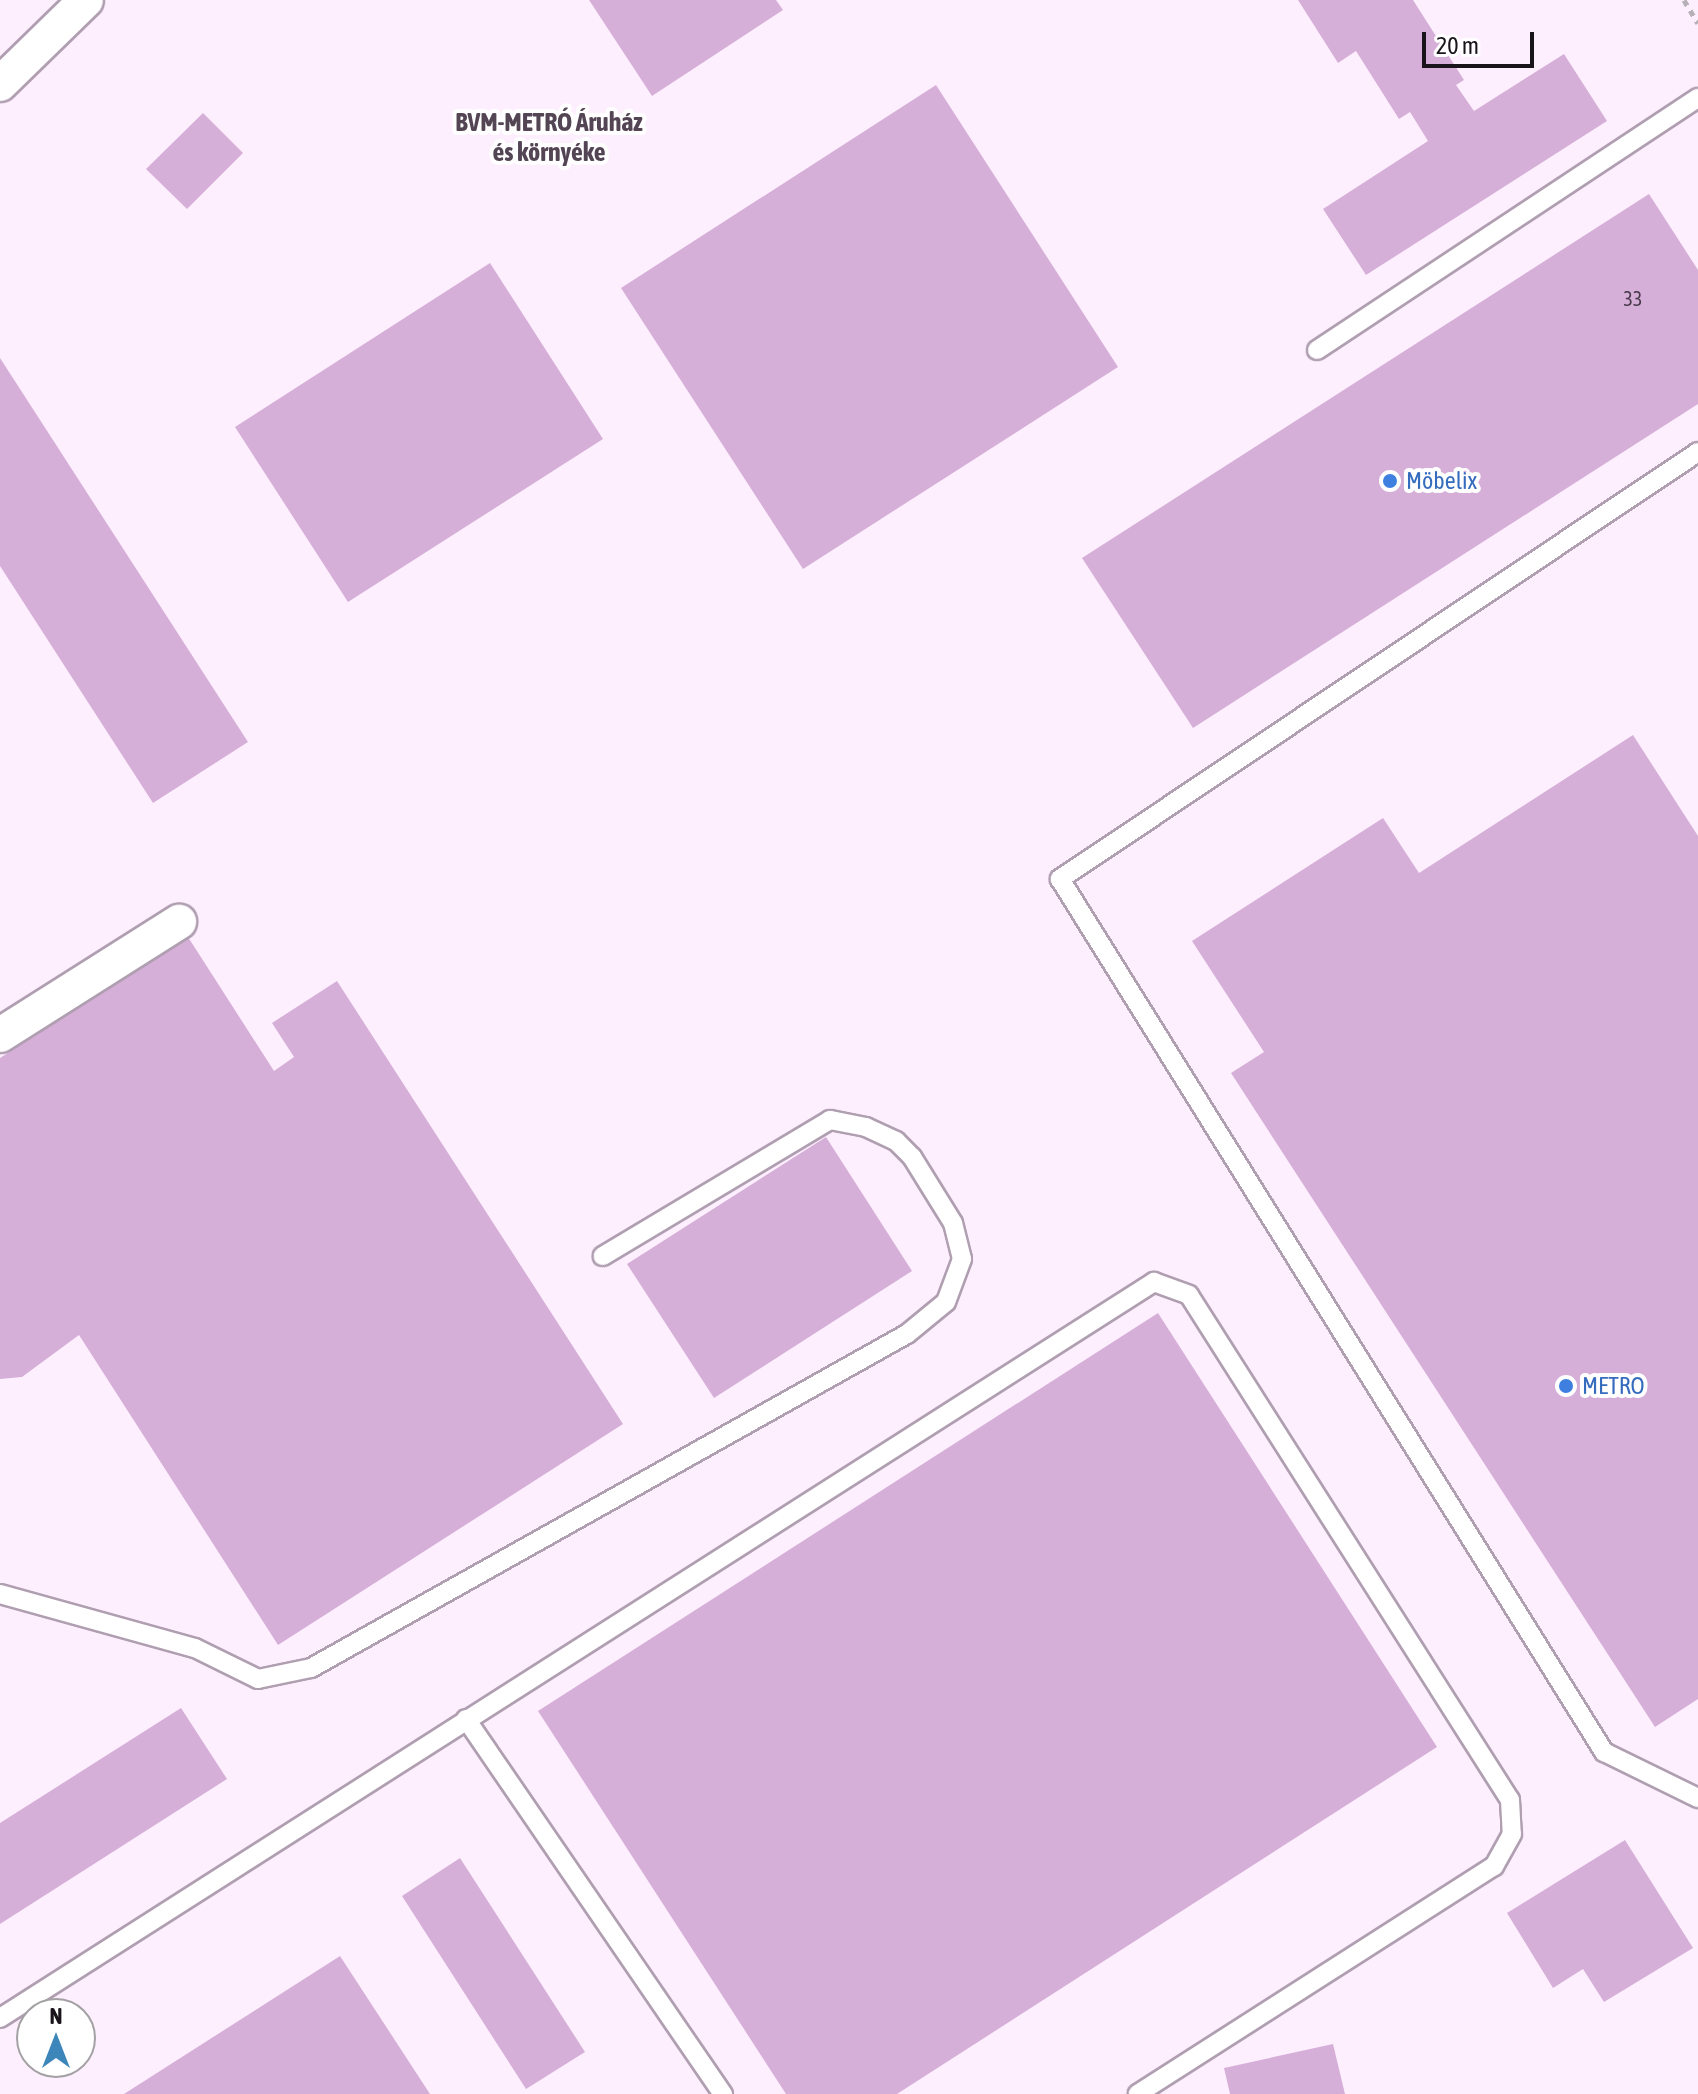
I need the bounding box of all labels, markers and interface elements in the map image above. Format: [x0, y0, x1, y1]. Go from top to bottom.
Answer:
scale bar [1426, 16, 1538, 66]
text: 20 m [1436, 32, 1479, 59]
district label: BVM-METRÓ Áruház és környéke [455, 107, 643, 168]
house number: 33 [1624, 286, 1642, 310]
place label: Möbelix [1406, 467, 1477, 495]
marker: Möbelix [1381, 472, 1399, 490]
place label: METRO [1582, 1372, 1645, 1400]
marker: METRO [1557, 1377, 1575, 1395]
north arrow [16, 1998, 96, 2078]
text: N [50, 2003, 62, 2029]

